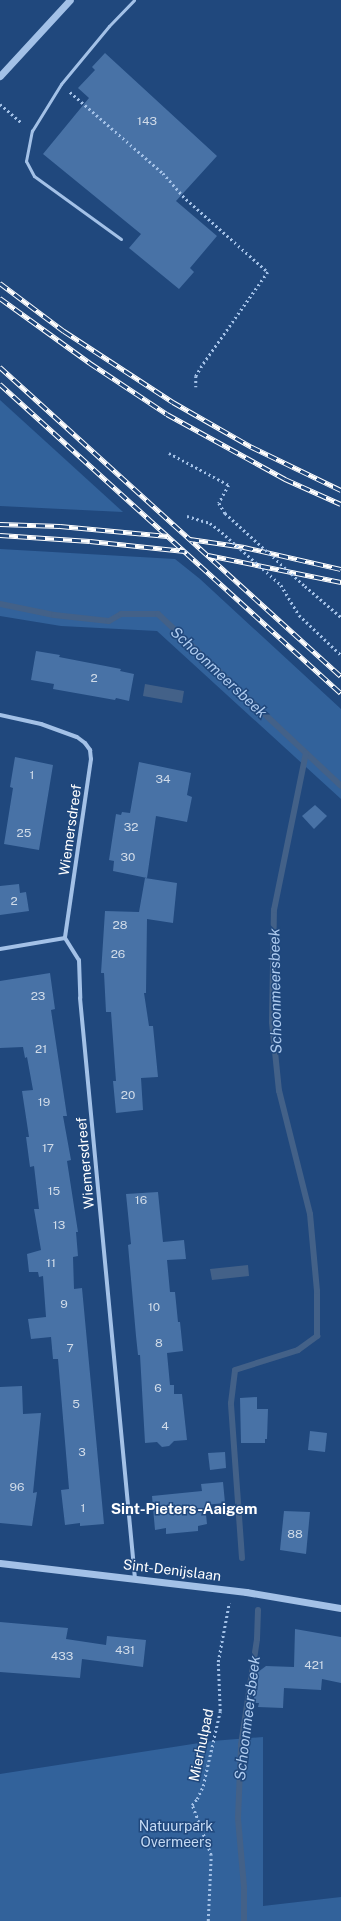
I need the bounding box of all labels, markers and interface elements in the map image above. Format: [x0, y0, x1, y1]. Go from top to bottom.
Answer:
house number: 143 [137, 115, 157, 129]
water label: Schoonmeersbeek [167, 623, 271, 721]
house number: 2 [90, 672, 98, 686]
house number: 1 [30, 769, 34, 783]
house number: 34 [155, 773, 171, 787]
street label: Wiemersdreef [55, 783, 85, 877]
house number: 32 [124, 821, 138, 835]
house number: 25 [17, 827, 31, 841]
house number: 30 [121, 851, 135, 865]
house number: 2 [10, 895, 18, 909]
house number: 28 [113, 919, 127, 933]
water label: Schoonmeersbeek [265, 928, 285, 1054]
house number: 26 [111, 948, 125, 962]
house number: 23 [31, 990, 45, 1004]
house number: 21 [35, 1043, 47, 1057]
house number: 20 [121, 1089, 135, 1103]
house number: 19 [38, 1096, 50, 1110]
street label: Wiemersdreef [73, 1116, 97, 1210]
house number: 17 [42, 1142, 54, 1156]
house number: 15 [48, 1185, 60, 1199]
house number: 16 [135, 1194, 147, 1208]
house number: 13 [53, 1219, 65, 1233]
house number: 11 [46, 1257, 56, 1271]
house number: 9 [60, 1298, 68, 1312]
house number: 10 [148, 1301, 160, 1315]
house number: 8 [155, 1337, 163, 1351]
house number: 7 [66, 1342, 74, 1356]
house number: 6 [154, 1382, 162, 1396]
house number: 5 [72, 1398, 80, 1412]
house number: 4 [161, 1420, 169, 1434]
house number: 3 [78, 1446, 86, 1460]
house number: 96 [10, 1481, 24, 1495]
district label: Sint-Pieters-Aaigem [111, 1500, 257, 1518]
house number: 1 [81, 1502, 85, 1516]
house number: 88 [287, 1528, 303, 1542]
street label: Sint-Denijslaan [122, 1556, 222, 1584]
house number: 431 [115, 1644, 135, 1658]
house number: 433 [51, 1650, 73, 1664]
water label: Schoonmeersbeek [230, 1655, 264, 1781]
house number: 421 [304, 1659, 324, 1673]
street label: Mierhulpad [185, 1707, 217, 1783]
park label: Natuurpark Overmeers [139, 1818, 213, 1850]

